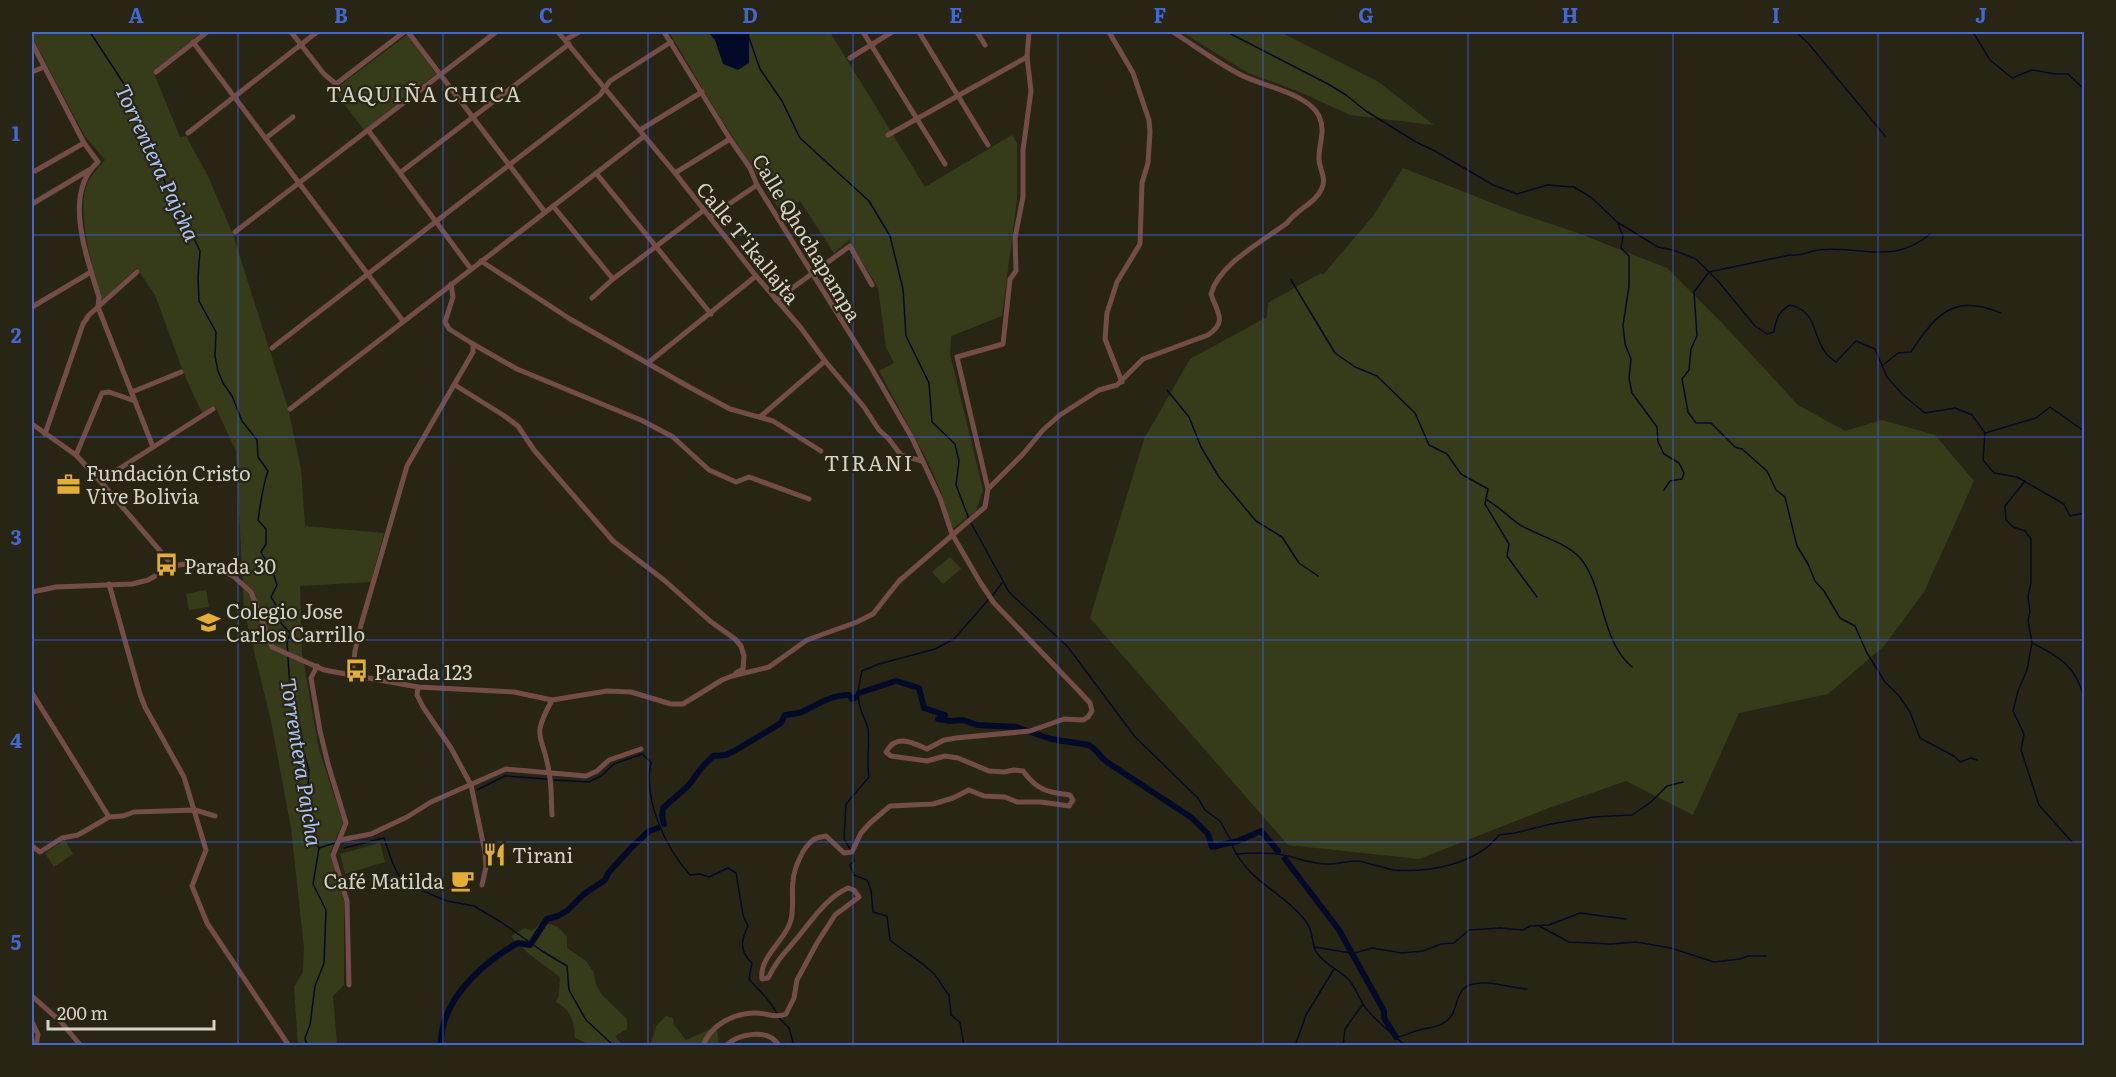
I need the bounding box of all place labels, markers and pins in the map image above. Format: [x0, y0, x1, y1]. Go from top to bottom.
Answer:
place label: Fundación Cristo Vive Bolivia [86, 457, 251, 510]
office icon: Fundación Cristo Vive Bolivia [55, 471, 81, 497]
place label: Parada 30 [184, 550, 276, 580]
bus stop icon: Parada 30 [153, 552, 179, 578]
place label: Colegio Jose Carlos Carrillo [226, 595, 365, 648]
school or university icon: Colegio Jose Carlos Carrillo [195, 609, 221, 635]
place label: Parada 123 [374, 656, 473, 686]
bus stop icon: Parada 123 [343, 658, 369, 684]
place label: Tirani [512, 839, 573, 869]
restaurant icon: Tirani [481, 841, 507, 867]
place label: Café Matilda [323, 865, 444, 895]
cafe icon: Café Matilda [449, 867, 475, 893]

